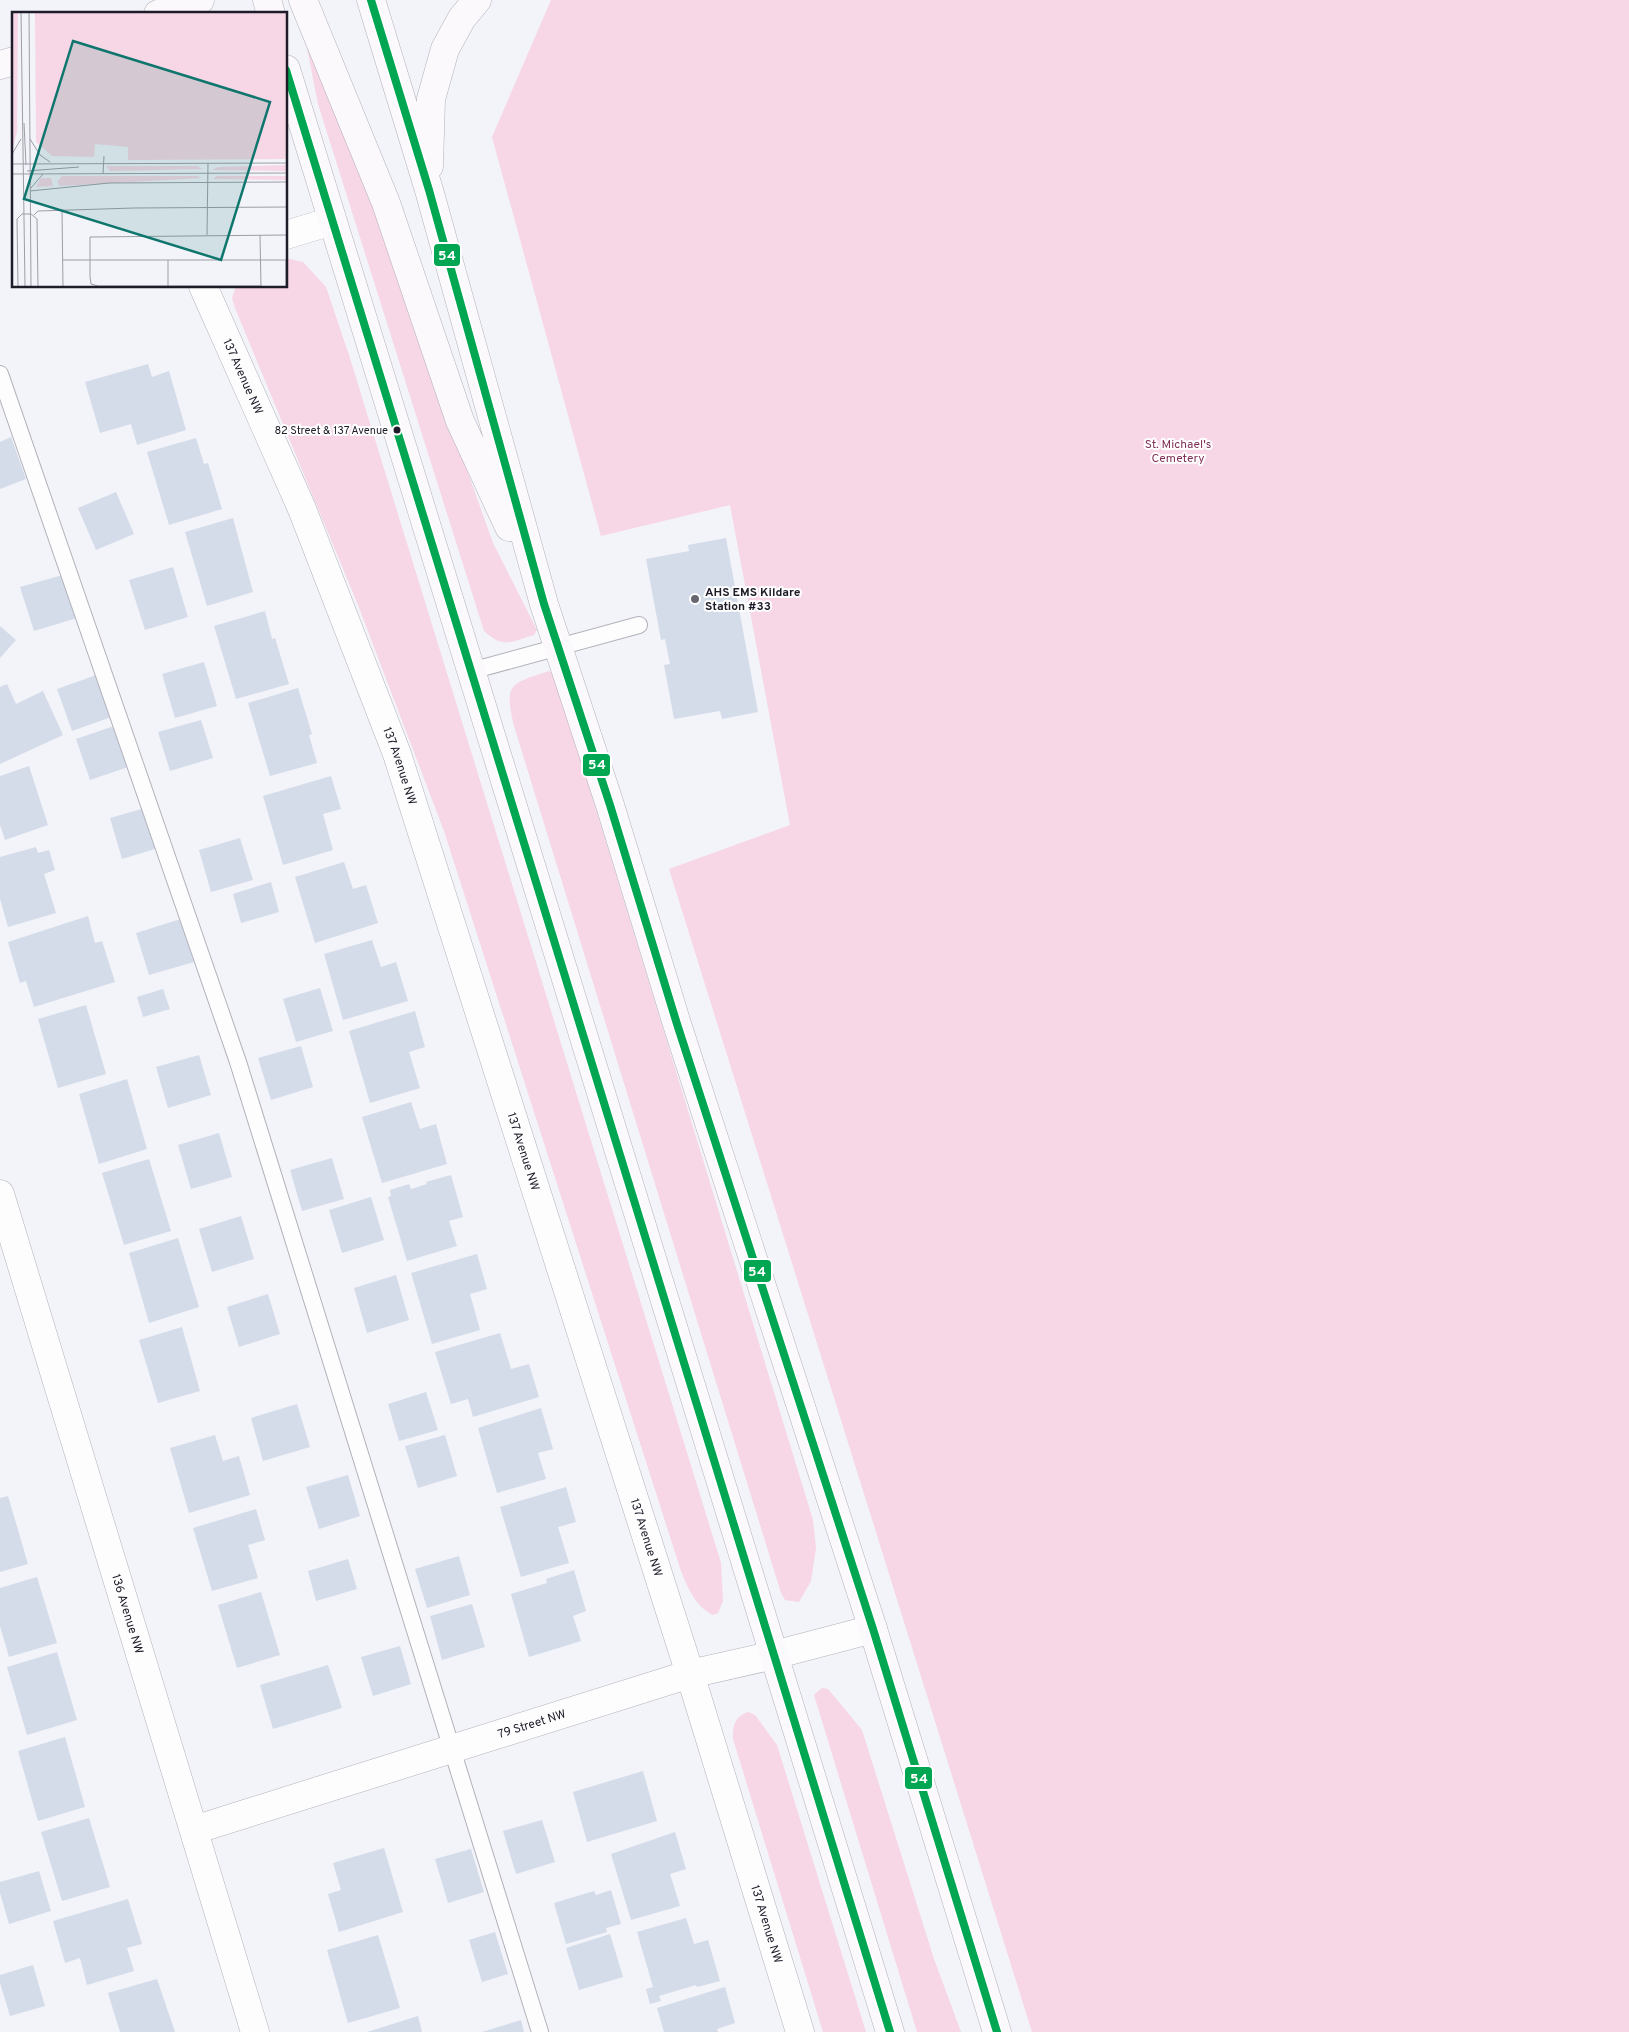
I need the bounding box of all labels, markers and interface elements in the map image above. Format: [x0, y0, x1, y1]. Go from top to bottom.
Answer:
inset map [12, 12, 288, 288]
line badge: 54 [433, 243, 461, 267]
text: 54 [438, 248, 456, 265]
street label: 137 Avenue NW [218, 337, 266, 417]
place label: 82 Street & 137 Avenue [274, 424, 388, 438]
marker: 82 Street & 137 Avenue [392, 425, 402, 435]
park label: St. Michael's Cemetery [1145, 437, 1211, 467]
place label: AHS EMS Kildare Station #33 [705, 585, 801, 615]
marker: AHS EMS Kildare Station #33 [689, 593, 701, 605]
street label: 137 Avenue NW [378, 725, 420, 807]
line badge: 54 [582, 753, 611, 777]
text: 54 [588, 757, 606, 774]
street label: 137 Avenue NW [503, 1111, 543, 1193]
line badge: 54 [743, 1259, 772, 1283]
text: 54 [748, 1264, 766, 1281]
street label: 137 Avenue NW [626, 1497, 666, 1579]
street label: 136 Avenue NW [107, 1572, 147, 1656]
street label: 79 Street NW [496, 1707, 568, 1743]
line badge: 54 [904, 1766, 933, 1790]
text: 54 [910, 1771, 928, 1788]
street label: 137 Avenue NW [746, 1883, 785, 1966]

